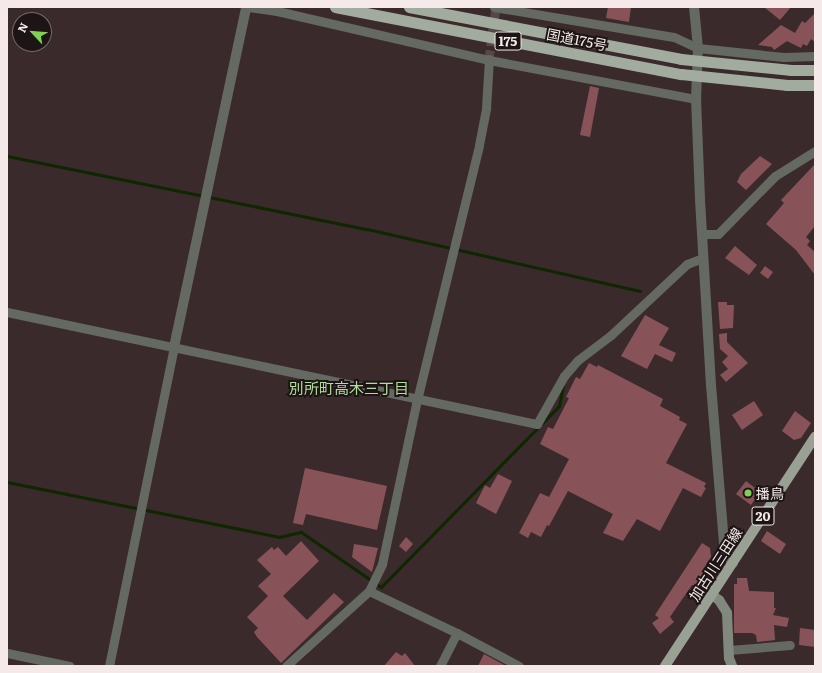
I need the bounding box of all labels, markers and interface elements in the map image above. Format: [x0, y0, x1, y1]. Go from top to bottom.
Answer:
north arrow [12, 12, 52, 52]
text: N [13, 20, 31, 35]
street label: 国道175号 [545, 25, 609, 53]
road number: 175 [494, 30, 522, 52]
district label: 別所町高木三丁目 [289, 379, 409, 397]
place label: 播鳥 [756, 485, 784, 501]
marker: 播鳥 [743, 488, 753, 498]
road number: 20 [751, 505, 775, 527]
street label: 加古川三田線 [685, 524, 745, 604]

